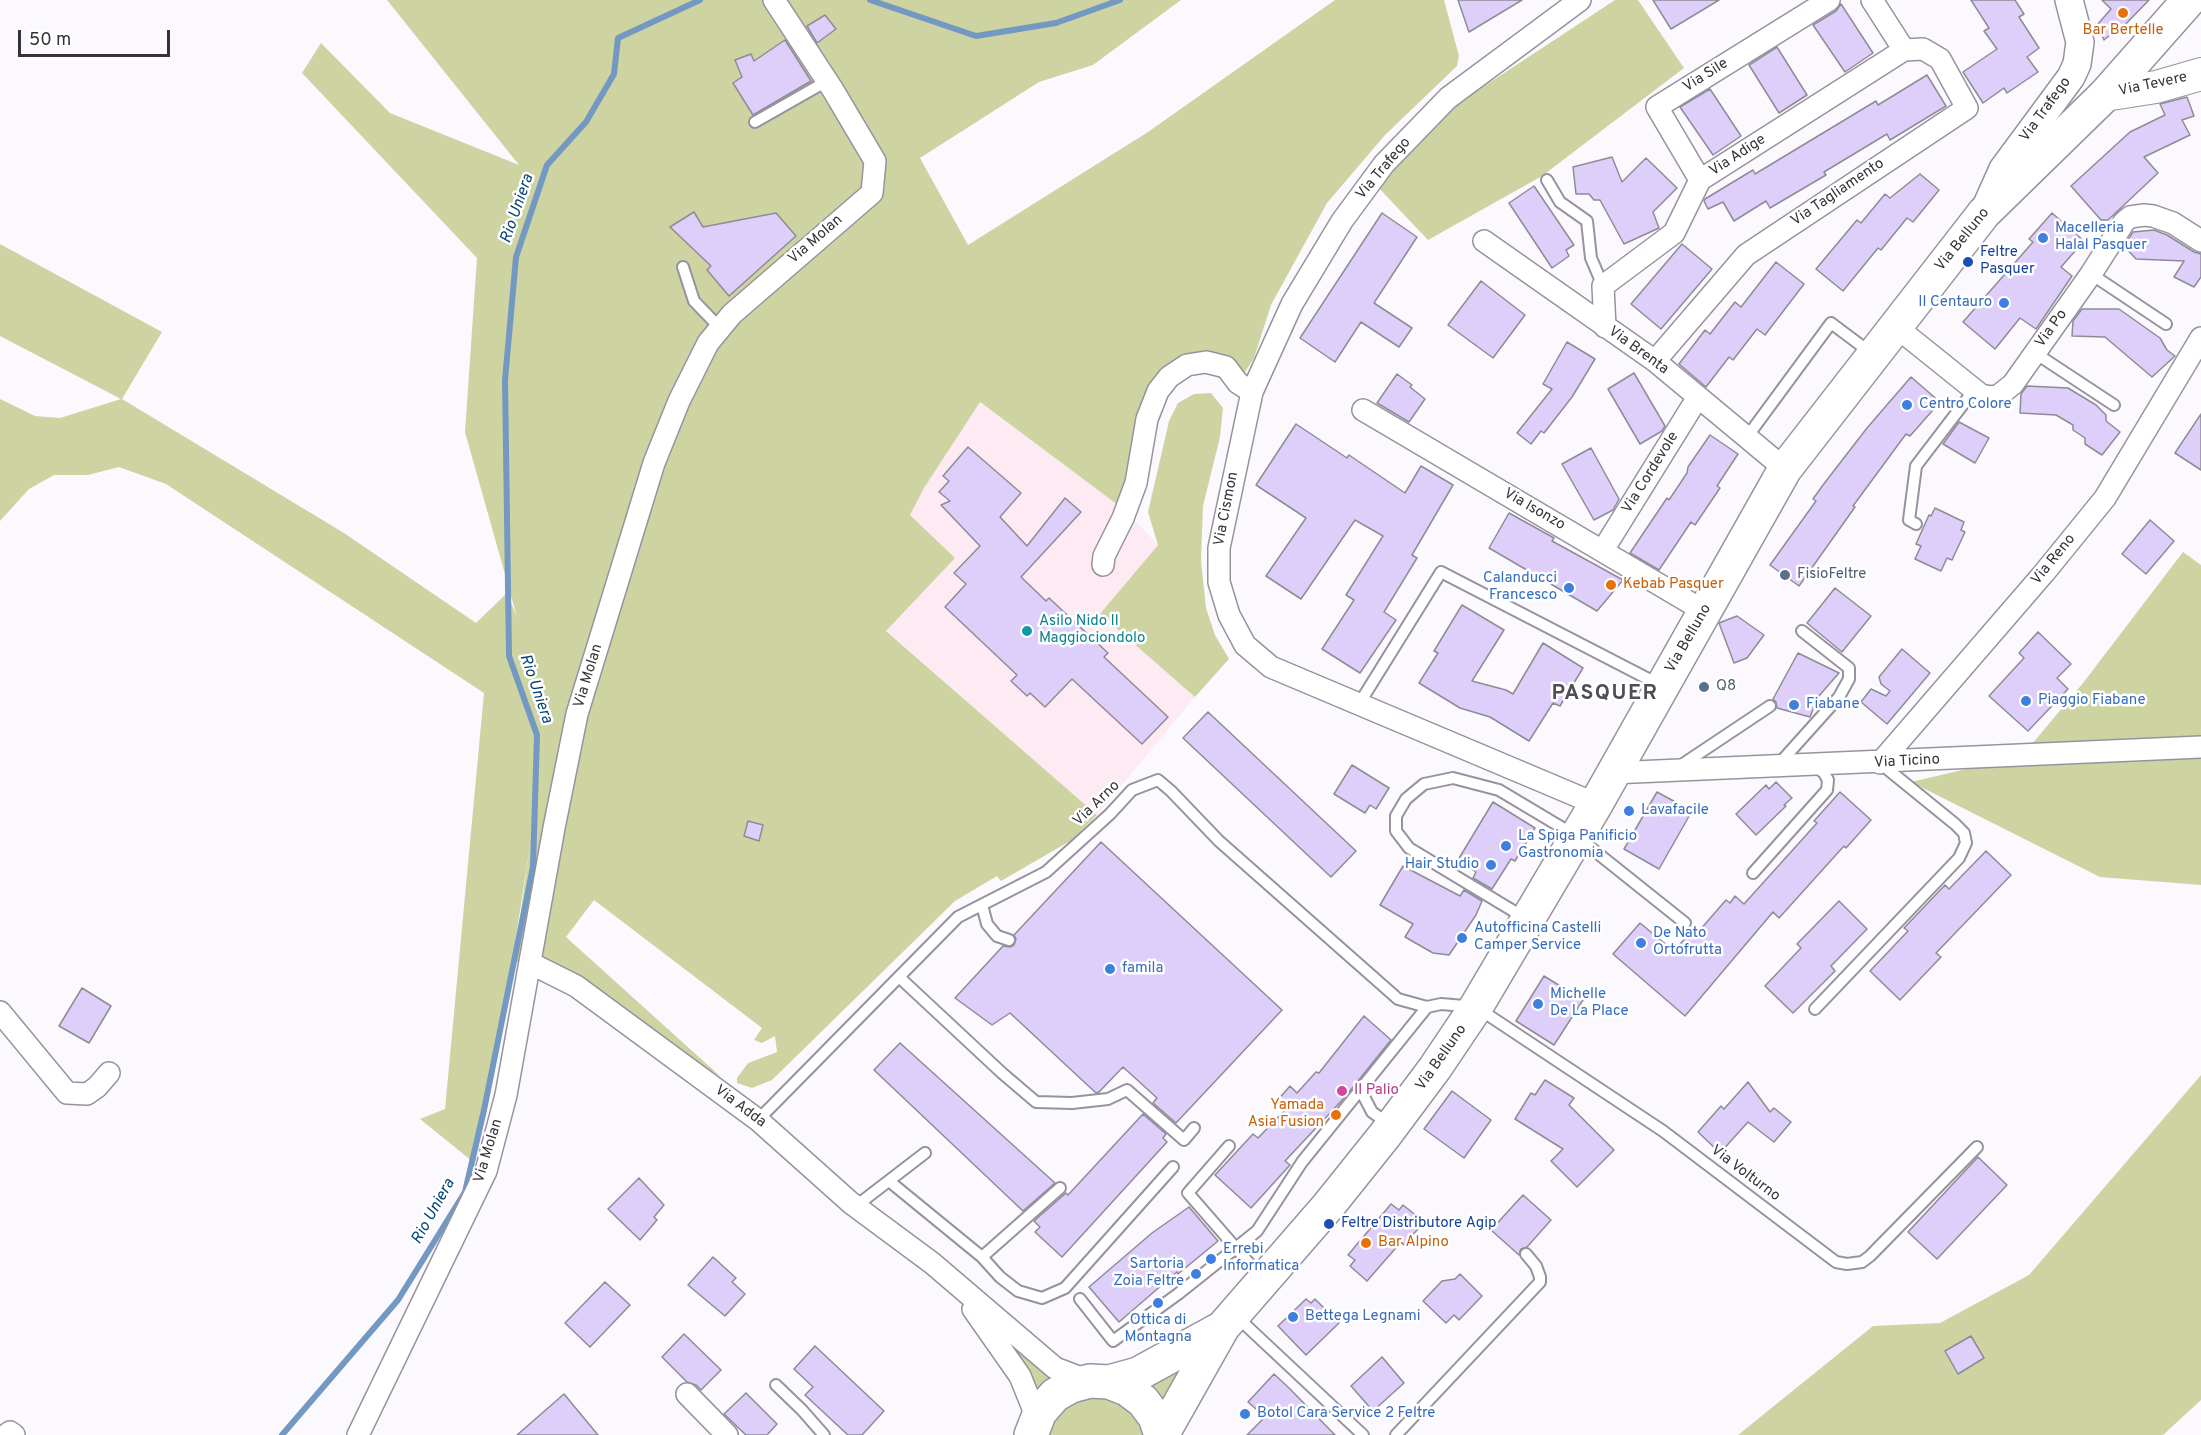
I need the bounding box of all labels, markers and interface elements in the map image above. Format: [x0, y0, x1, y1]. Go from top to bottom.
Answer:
marker: Bar Bertelle [2116, 6, 2130, 20]
scale bar [21, 18, 172, 56]
place label: Bar Bertelle [2082, 22, 2164, 40]
text: 50 m [29, 29, 71, 52]
street label: Via Sile [1680, 55, 1732, 97]
street label: Via Tevere [2117, 69, 2189, 101]
street label: Via Trafego [2017, 74, 2075, 146]
street label: Via Adige [1706, 131, 1770, 181]
street label: Via Trafego [1353, 134, 1415, 204]
street label: Via Tagliamento [1788, 155, 1888, 231]
water label: Rio Uniera [497, 172, 539, 246]
street label: Via Belluno [1932, 205, 1994, 275]
street label: Via Molan [785, 212, 847, 268]
place label: Macelleria Halal Pasquer [2055, 220, 2147, 255]
marker: Macelleria Halal Pasquer [2036, 231, 2050, 245]
place label: Feltre Pasquer [1980, 244, 2035, 279]
marker: Feltre Pasquer [1961, 255, 1975, 269]
place label: Il Centauro [1918, 294, 1992, 312]
marker: Il Centauro [1997, 296, 2011, 310]
street label: Via Po [2032, 306, 2072, 352]
street label: Via Brenta [1604, 323, 1672, 379]
place label: Centro Colore [1919, 396, 2012, 414]
marker: Centro Colore [1900, 398, 1914, 412]
street label: Via Cordevole [1619, 429, 1683, 517]
street label: Via Cismon [1211, 470, 1243, 548]
street label: Via Isonzo [1500, 485, 1568, 535]
street label: Via Reno [2028, 531, 2080, 589]
place label: FisioFeltre [1797, 566, 1866, 584]
marker: FisioFeltre [1778, 568, 1792, 582]
place label: Calanducci Francesco [1483, 570, 1557, 605]
place label: Kebab Pasquer [1623, 576, 1724, 594]
marker: Kebab Pasquer [1604, 578, 1618, 592]
marker: Calanducci Francesco [1562, 581, 1576, 595]
street label: Via Belluno [1662, 601, 1716, 677]
place label: Asilo Nido Il Maggiociondolo [1039, 613, 1145, 648]
marker: Asilo Nido Il Maggiociondolo [1020, 624, 1034, 638]
street label: Via Molan [571, 642, 607, 710]
water label: Rio Uniera [514, 652, 556, 726]
place label: Q8 [1716, 678, 1736, 696]
marker: Q8 [1697, 680, 1711, 694]
district label: PASQUER [1552, 682, 1658, 708]
place label: Piaggio Fiabane [2038, 692, 2145, 710]
marker: Piaggio Fiabane [2019, 694, 2033, 708]
place label: Fiabane [1806, 696, 1860, 714]
marker: Fiabane [1787, 698, 1801, 712]
street label: Via Ticino [1874, 751, 1940, 773]
street label: Via Arno [1070, 777, 1124, 831]
place label: Lavafacile [1641, 802, 1709, 820]
marker: Lavafacile [1622, 804, 1636, 818]
place label: La Spiga Panificio Gastronomia [1518, 828, 1637, 863]
marker: La Spiga Panificio Gastronomia [1499, 839, 1513, 853]
place label: Hair Studio [1405, 856, 1479, 874]
marker: Hair Studio [1484, 858, 1498, 872]
place label: Autofficina Castelli Camper Service [1474, 920, 1601, 955]
place label: De Nato Ortofrutta [1653, 925, 1722, 960]
marker: Autofficina Castelli Camper Service [1455, 931, 1469, 945]
marker: De Nato Ortofrutta [1634, 936, 1648, 950]
place label: famila [1122, 960, 1163, 978]
marker: famila [1103, 962, 1117, 976]
place label: Michelle De La Place [1550, 986, 1629, 1021]
marker: Michelle De La Place [1531, 997, 1545, 1011]
street label: Via Belluno [1413, 1022, 1471, 1094]
street label: Via Adda [711, 1082, 769, 1132]
place label: Il Palio [1354, 1082, 1399, 1100]
marker: Il Palio [1335, 1084, 1349, 1098]
place label: Yamada Asia Fusion [1248, 1097, 1324, 1132]
marker: Yamada Asia Fusion [1329, 1108, 1343, 1122]
street label: Via Molan [471, 1117, 507, 1185]
street label: Via Volturno [1707, 1142, 1783, 1206]
water label: Rio Uniera [408, 1176, 460, 1248]
place label: Feltre Distributore Agip [1341, 1215, 1496, 1233]
marker: Feltre Distributore Agip [1322, 1217, 1336, 1231]
place label: Bar Alpino [1378, 1234, 1449, 1252]
marker: Bar Alpino [1359, 1236, 1373, 1250]
place label: Errebi Informatica [1223, 1241, 1299, 1276]
marker: Errebi Informatica [1204, 1252, 1218, 1266]
place label: Sartoria Zoia Feltre [1113, 1256, 1184, 1291]
marker: Sartoria Zoia Feltre [1189, 1267, 1203, 1281]
marker: Ottica di Montagna [1151, 1296, 1165, 1310]
place label: Bettega Legnami [1305, 1308, 1421, 1326]
marker: Bettega Legnami [1286, 1310, 1300, 1324]
place label: Ottica di Montagna [1124, 1312, 1192, 1347]
place label: Botol Cara Service 2 Feltre [1257, 1405, 1435, 1423]
marker: Botol Cara Service 2 Feltre [1238, 1407, 1252, 1421]

